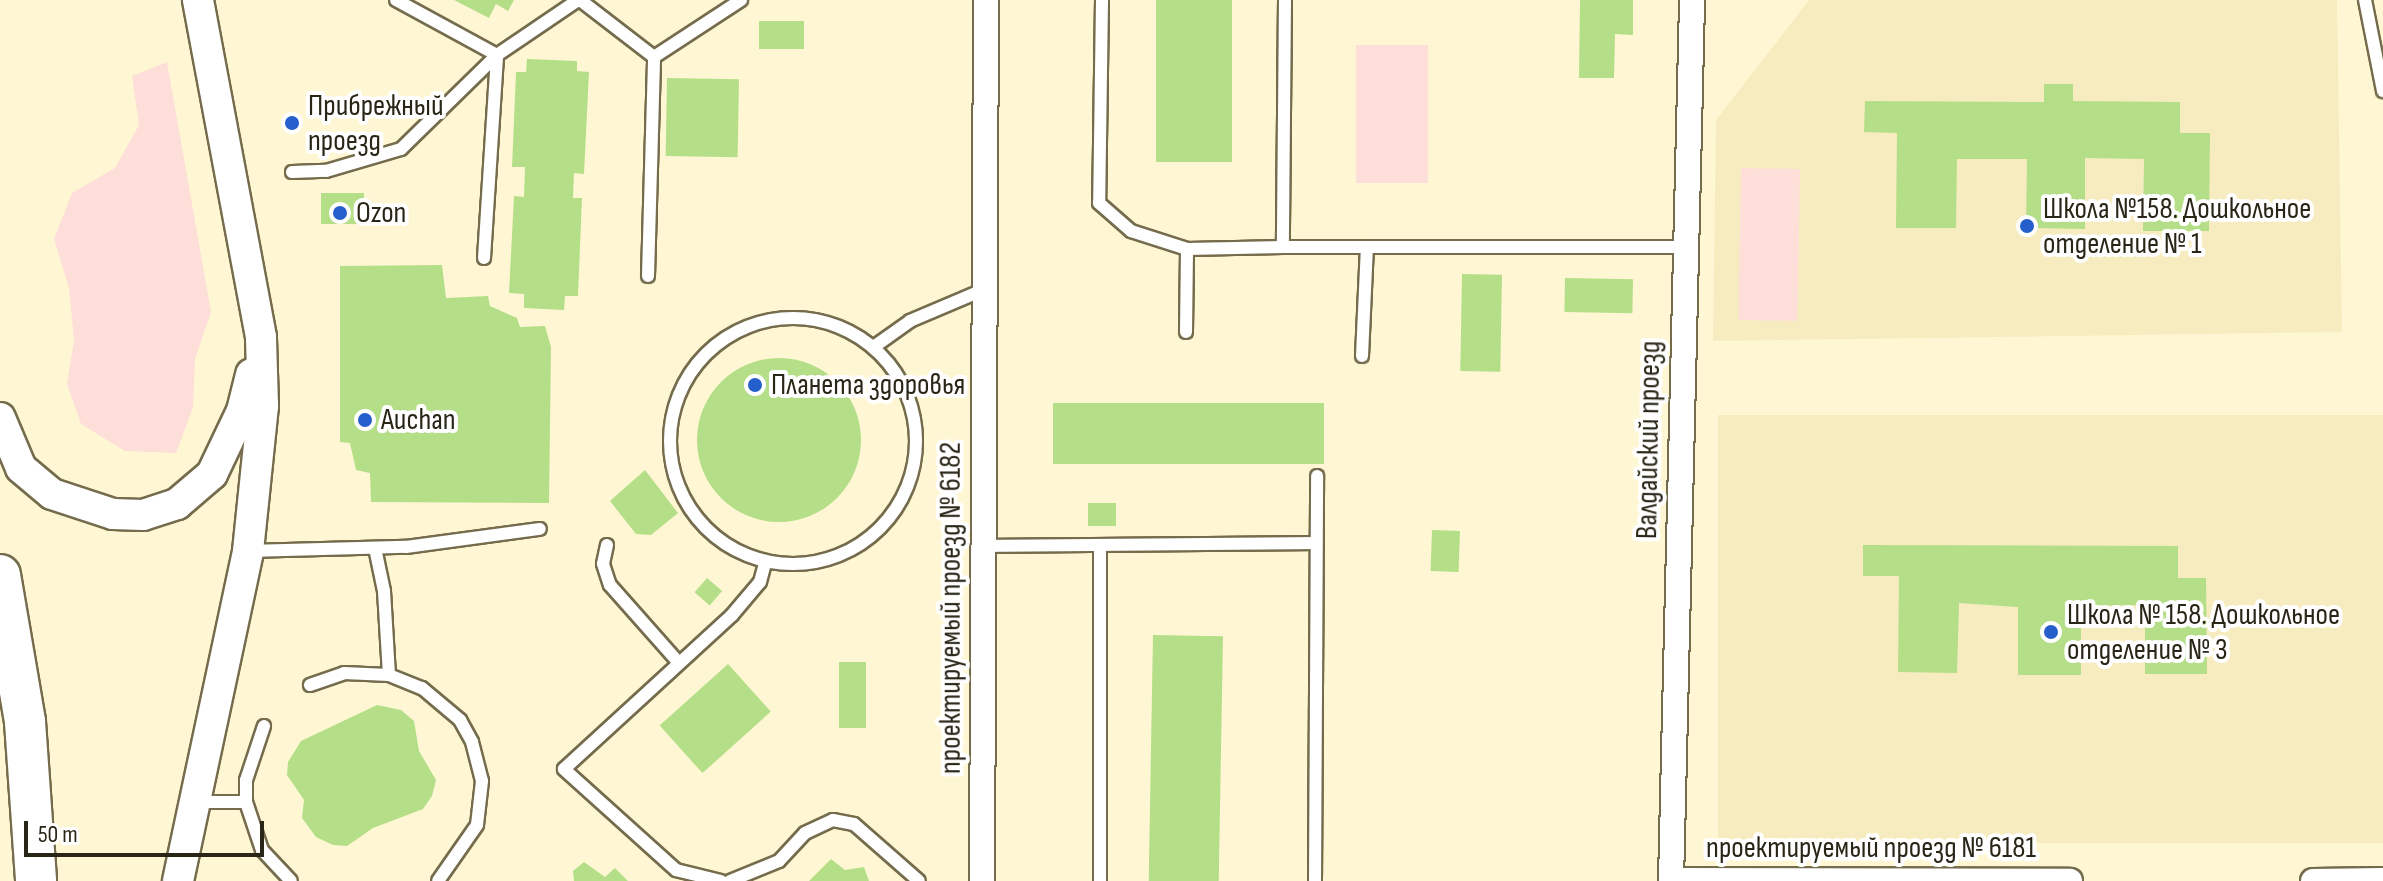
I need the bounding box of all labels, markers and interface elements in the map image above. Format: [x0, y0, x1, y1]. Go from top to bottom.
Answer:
place label: Прибрежный проезд [308, 88, 443, 158]
marker: Прибрежный проезд [283, 114, 301, 132]
place label: Школа №158. Дошкольное отделение № 1 [2043, 191, 2311, 262]
place label: Ozon [356, 195, 406, 231]
marker: Ozon [331, 204, 349, 222]
marker: Школа №158. Дошкольное отделение № 1 [2018, 217, 2036, 235]
street label: Валдайский проезд [1629, 341, 1669, 539]
place label: Планета здоровья [771, 367, 965, 403]
marker: Планета здоровья [746, 376, 764, 394]
place label: Auchan [381, 402, 456, 438]
marker: Auchan [356, 411, 374, 429]
street label: проектируемый проезд № 6182 [933, 442, 969, 774]
place label: Школа № 158. Дошкольное отделение № 3 [2067, 597, 2340, 668]
marker: Школа № 158. Дошкольное отделение № 3 [2042, 623, 2060, 641]
scale bar [28, 805, 268, 855]
text: 50 m [38, 820, 78, 849]
street label: проектируемый проезд № 6181 [1706, 830, 2036, 866]

